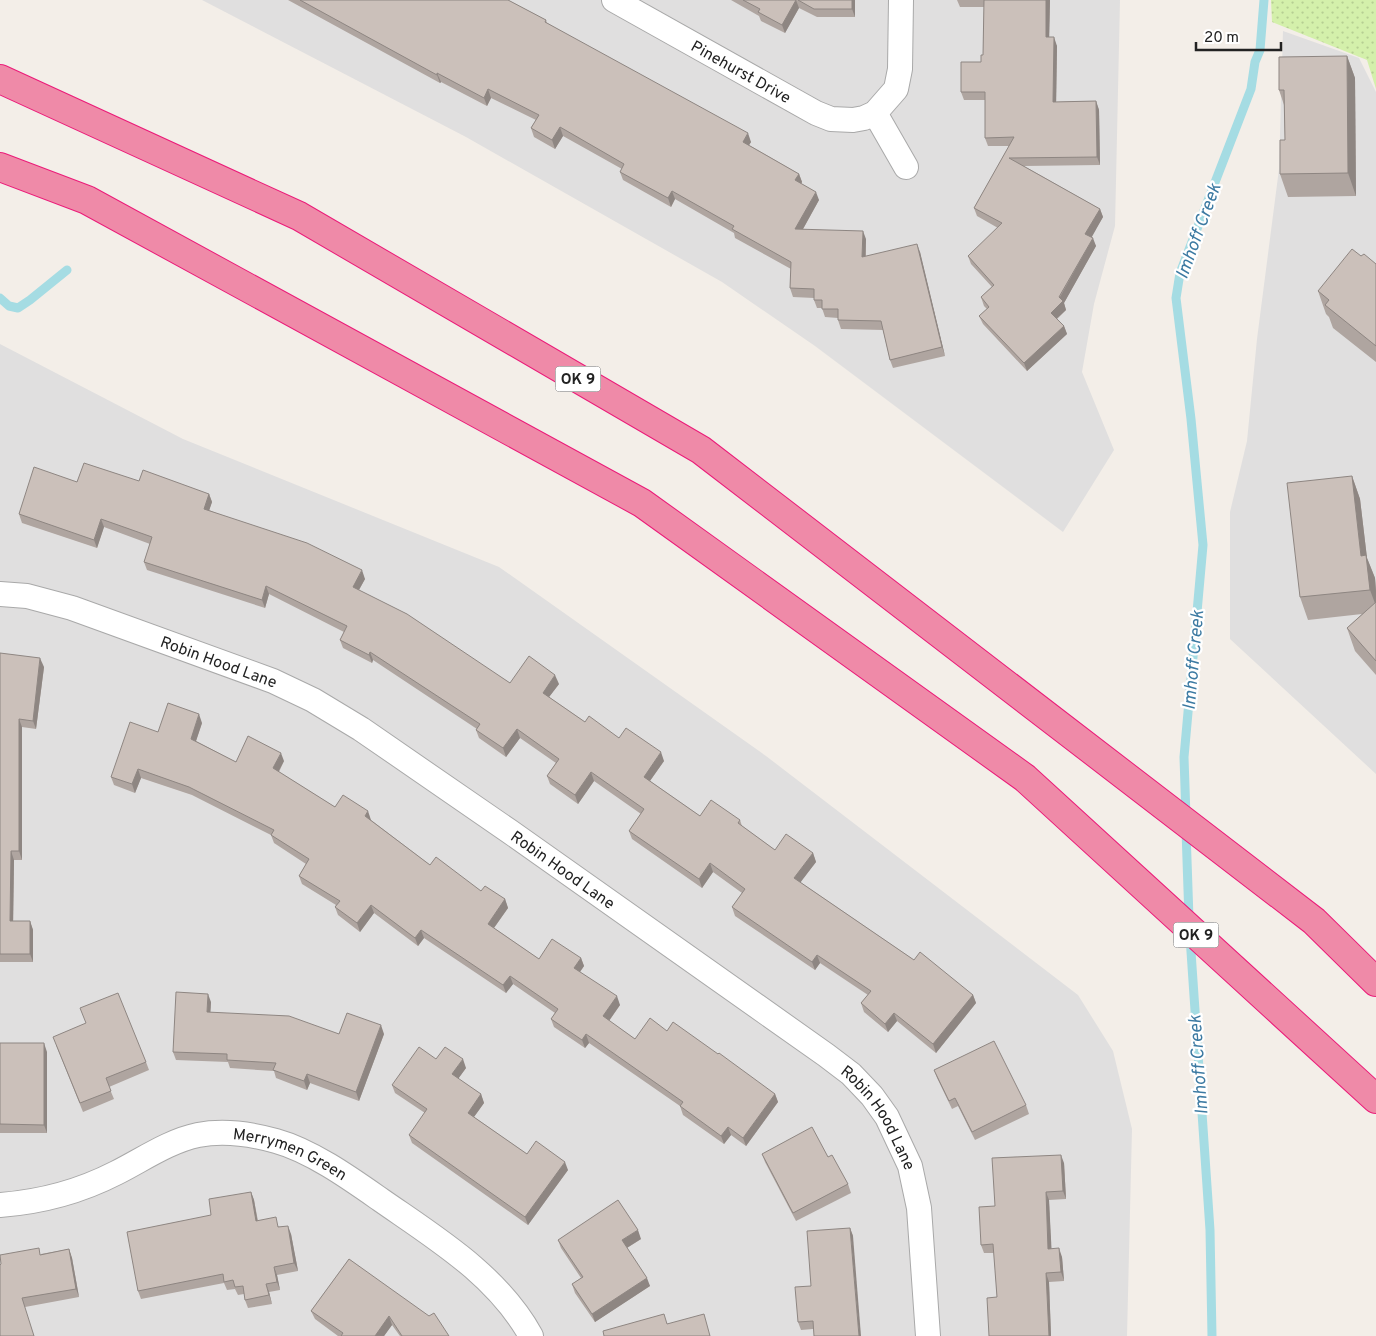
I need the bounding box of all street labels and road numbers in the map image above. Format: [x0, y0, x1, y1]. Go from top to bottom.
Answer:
street label: Pinehurst Drive [687, 37, 794, 109]
road number: OK 9 [556, 366, 600, 392]
street label: Robin Hood Lane [157, 633, 279, 694]
street label: Robin Hood Lane [506, 827, 618, 915]
road number: OK 9 [1174, 922, 1218, 948]
street label: Robin Hood Lane [836, 1062, 918, 1174]
street label: Merrymen Green [232, 1125, 350, 1186]

